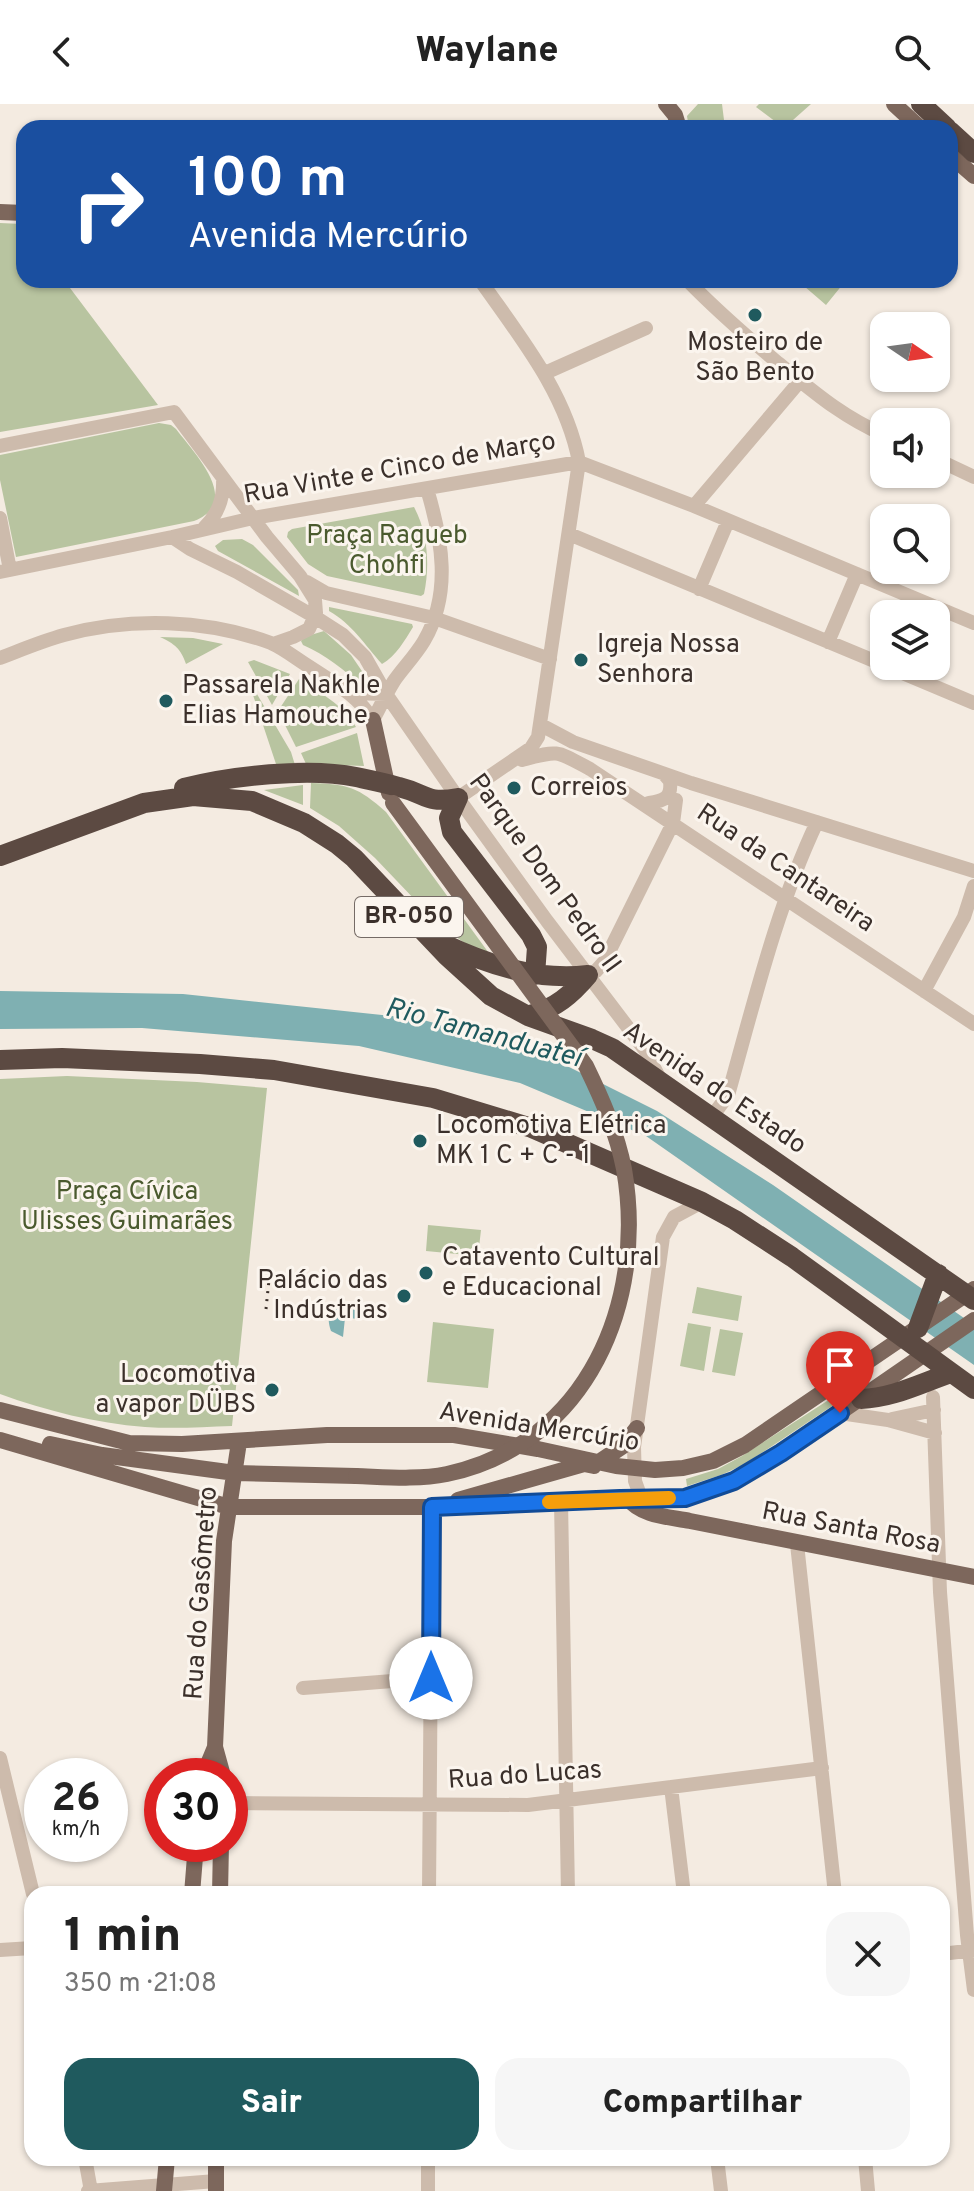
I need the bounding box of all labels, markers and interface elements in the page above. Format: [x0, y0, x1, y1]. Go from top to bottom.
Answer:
text: Waylane [415, 29, 559, 75]
icon: back [40, 30, 84, 74]
icon: search [890, 30, 934, 74]
text: 100 m [188, 146, 347, 216]
icon: right [56, 152, 160, 256]
text: Avenida Mercúrio [188, 215, 468, 261]
marker: Mosteiro de São Bento [746, 306, 764, 324]
north arrow [870, 312, 950, 392]
map controls [870, 312, 950, 680]
place label: Mosteiro de São Bento [687, 327, 823, 390]
button: sound [870, 408, 950, 488]
street label: Rua Vinte e Cinco de Março [241, 425, 559, 513]
button: search [870, 504, 950, 584]
park label: Praça Ragueb Chohfi [306, 520, 468, 583]
button: layers [870, 600, 950, 680]
place label: Igreja Nossa Senhora [597, 629, 740, 692]
marker: Igreja Nossa Senhora [572, 651, 590, 669]
place label: Passarela Nakhle Elias Hamouche [182, 670, 380, 733]
marker: Passarela Nakhle Elias Hamouche [157, 692, 175, 710]
street label: Parque Dom Pedro II [460, 768, 628, 980]
place label: Correios [530, 772, 628, 805]
marker: Correios [505, 779, 523, 797]
street label: Rua da Cantareira [690, 797, 880, 941]
road number: BR-050 [355, 897, 463, 937]
water label: Rio Tamanduateí [381, 991, 591, 1079]
street label: Avenida do Estado [616, 1015, 812, 1163]
place label: Locomotiva Elétrica MK 1 C + C - 1 [436, 1110, 666, 1173]
marker: Locomotiva Elétrica MK 1 C + C - 1 [411, 1132, 429, 1150]
park label: Praça Cívica Ulisses Guimarães [21, 1176, 233, 1239]
place label: Catavento Cultural e Educacional [442, 1242, 660, 1305]
marker: Catavento Cultural e Educacional [417, 1264, 435, 1282]
place label: Palácio das Indústrias [257, 1265, 388, 1328]
marker: Palácio das Indústrias [395, 1287, 413, 1305]
pin [806, 1331, 874, 1413]
icon: arrive [818, 1343, 862, 1387]
place label: Locomotiva a vapor DÜBS [95, 1359, 256, 1422]
marker: Locomotiva a vapor DÜBS [263, 1381, 281, 1399]
street label: Avenida Mercúrio [436, 1396, 642, 1460]
street label: Rua do Gasômetro [178, 1485, 226, 1701]
street label: Rua Santa Rosa [759, 1496, 943, 1562]
position arrow [389, 1636, 473, 1720]
street label: Rua do Lucas [447, 1754, 603, 1798]
speed limit sign: 30 [144, 1758, 248, 1862]
text: 26 [51, 1775, 101, 1825]
text: km/h [52, 1817, 100, 1843]
text: 1 min [64, 1908, 181, 1968]
button: close [826, 1912, 910, 1996]
text: 350 m · 21:08 [64, 1968, 217, 2001]
button: Sair [64, 2058, 479, 2150]
button: Compartilhar [495, 2058, 910, 2150]

